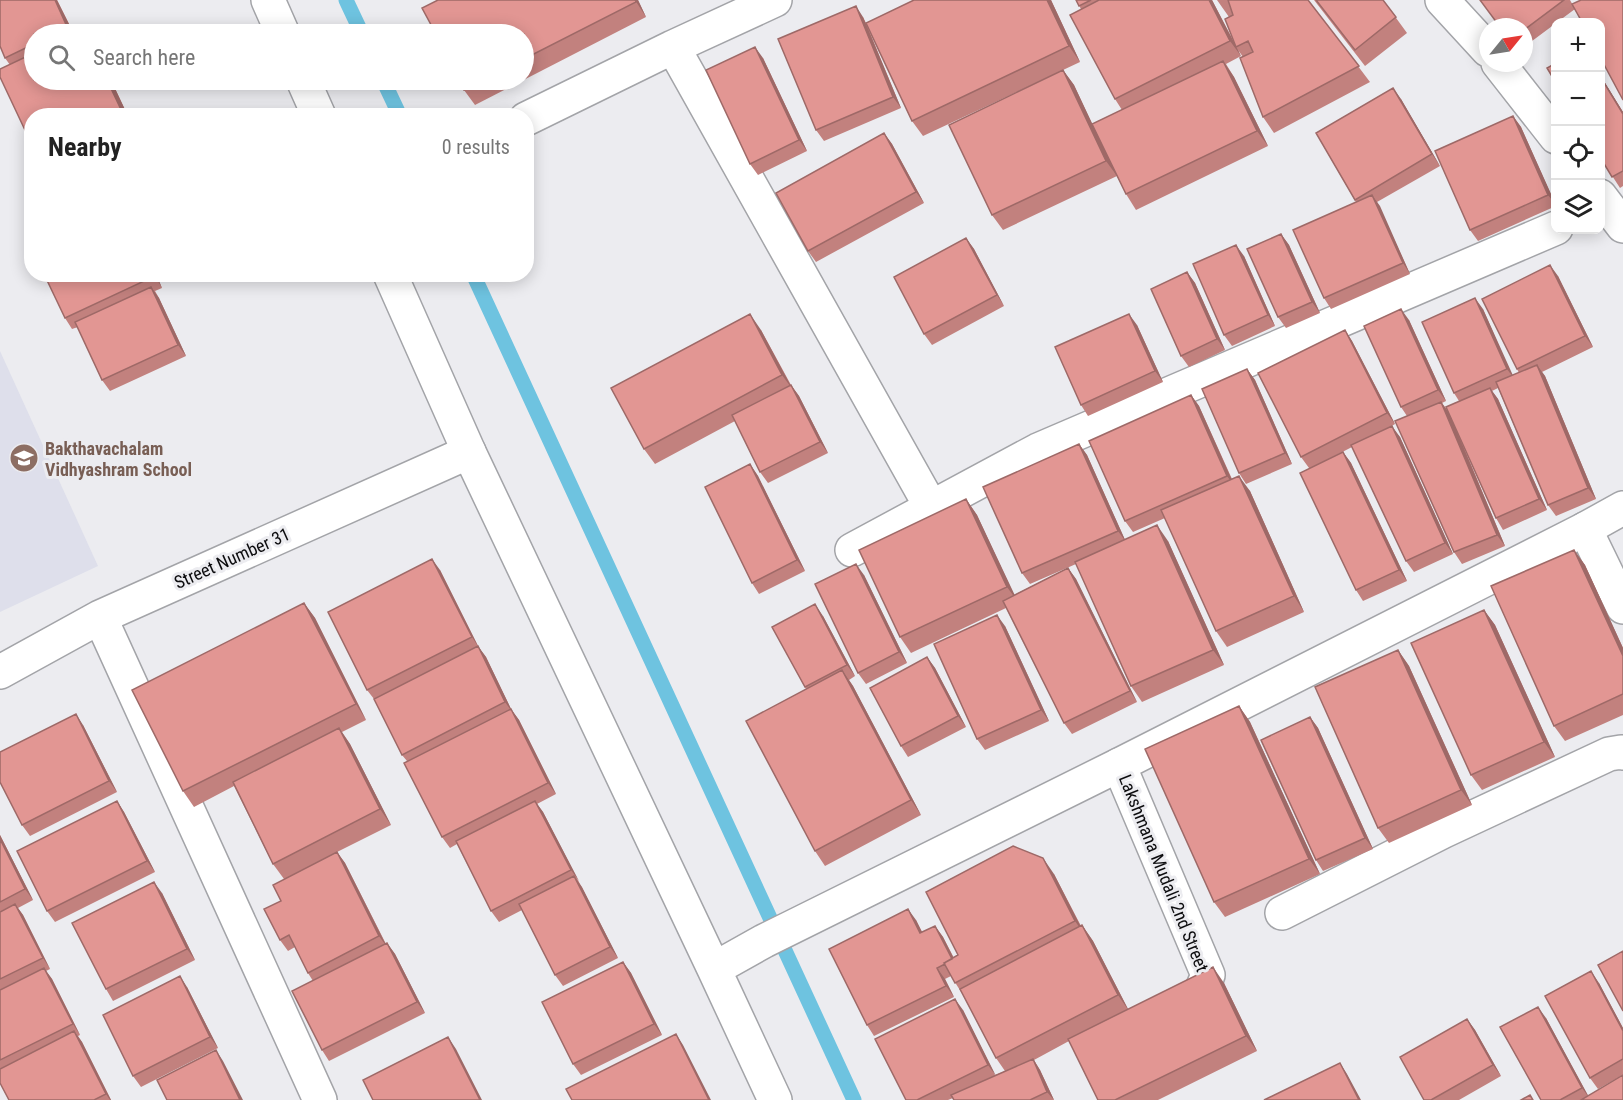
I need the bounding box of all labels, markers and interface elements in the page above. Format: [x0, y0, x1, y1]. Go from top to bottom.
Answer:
north arrow [1479, 18, 1533, 72]
map controls [1551, 18, 1605, 234]
button: + [1551, 18, 1605, 72]
search box [24, 24, 534, 90]
icon: search [45, 41, 78, 74]
text: Search here [93, 45, 195, 70]
button: − [1551, 72, 1605, 126]
button: locate [1551, 126, 1605, 180]
text: Nearby [48, 132, 122, 162]
text: 0 results [442, 135, 510, 159]
button: layers [1551, 180, 1605, 234]
place label: Bakthavachalam Vidhyashram School [45, 438, 192, 480]
school or university icon: Bakthavachalam Vidhyashram School [8, 442, 40, 474]
street label: Street Number 31 [171, 523, 293, 593]
street label: Lakshmana Mudali 2nd Street [1115, 771, 1213, 975]

